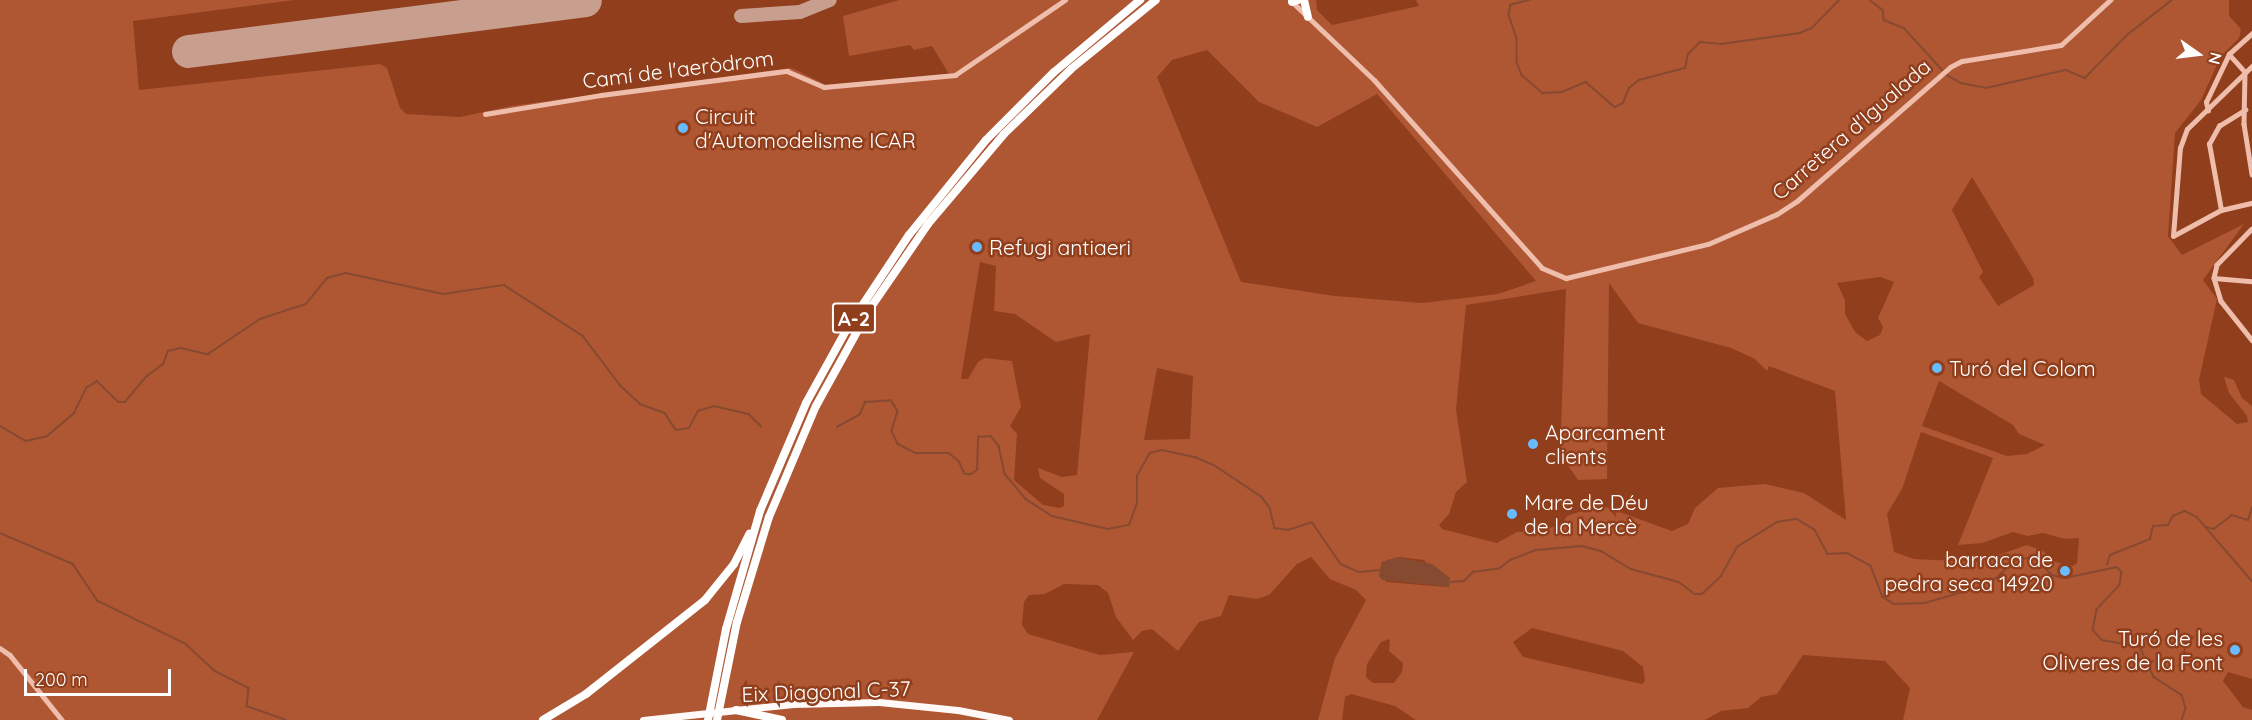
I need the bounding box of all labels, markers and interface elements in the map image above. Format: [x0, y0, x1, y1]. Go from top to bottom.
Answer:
north arrow [2168, 24, 2228, 84]
street label: Camí de l'aeròdrom [581, 45, 775, 93]
text: N [2204, 50, 2227, 66]
street label: Carretera d'Igualada [1767, 53, 1935, 205]
place label: Circuit d'Automodelisme ICAR [695, 103, 916, 153]
marker: Circuit d'Automodelisme ICAR [676, 121, 690, 135]
place label: Refugi antiaeri [989, 234, 1131, 260]
marker: Refugi antiaeri [970, 240, 984, 254]
road number: A-2 [832, 301, 876, 335]
place label: Turó del Colom [1949, 355, 2096, 381]
marker: Turó del Colom [1930, 361, 1944, 375]
place label: Aparcament clients [1545, 419, 1666, 469]
marker: Aparcament clients [1526, 437, 1540, 451]
place label: Mare de Déu de la Mercè [1524, 489, 1649, 539]
marker: Mare de Déu de la Mercè [1505, 507, 1519, 521]
place label: barraca de pedra seca 14920 [1884, 546, 2053, 596]
marker: barraca de pedra seca 14920 [2058, 564, 2072, 578]
place label: Turó de les Oliveres de la Font [2043, 625, 2223, 675]
marker: Turó de les Oliveres de la Font [2228, 643, 2242, 657]
scale bar [27, 657, 174, 695]
text: 200 m [35, 668, 88, 691]
street label: Eix Diagonal C-37 [741, 675, 911, 707]

